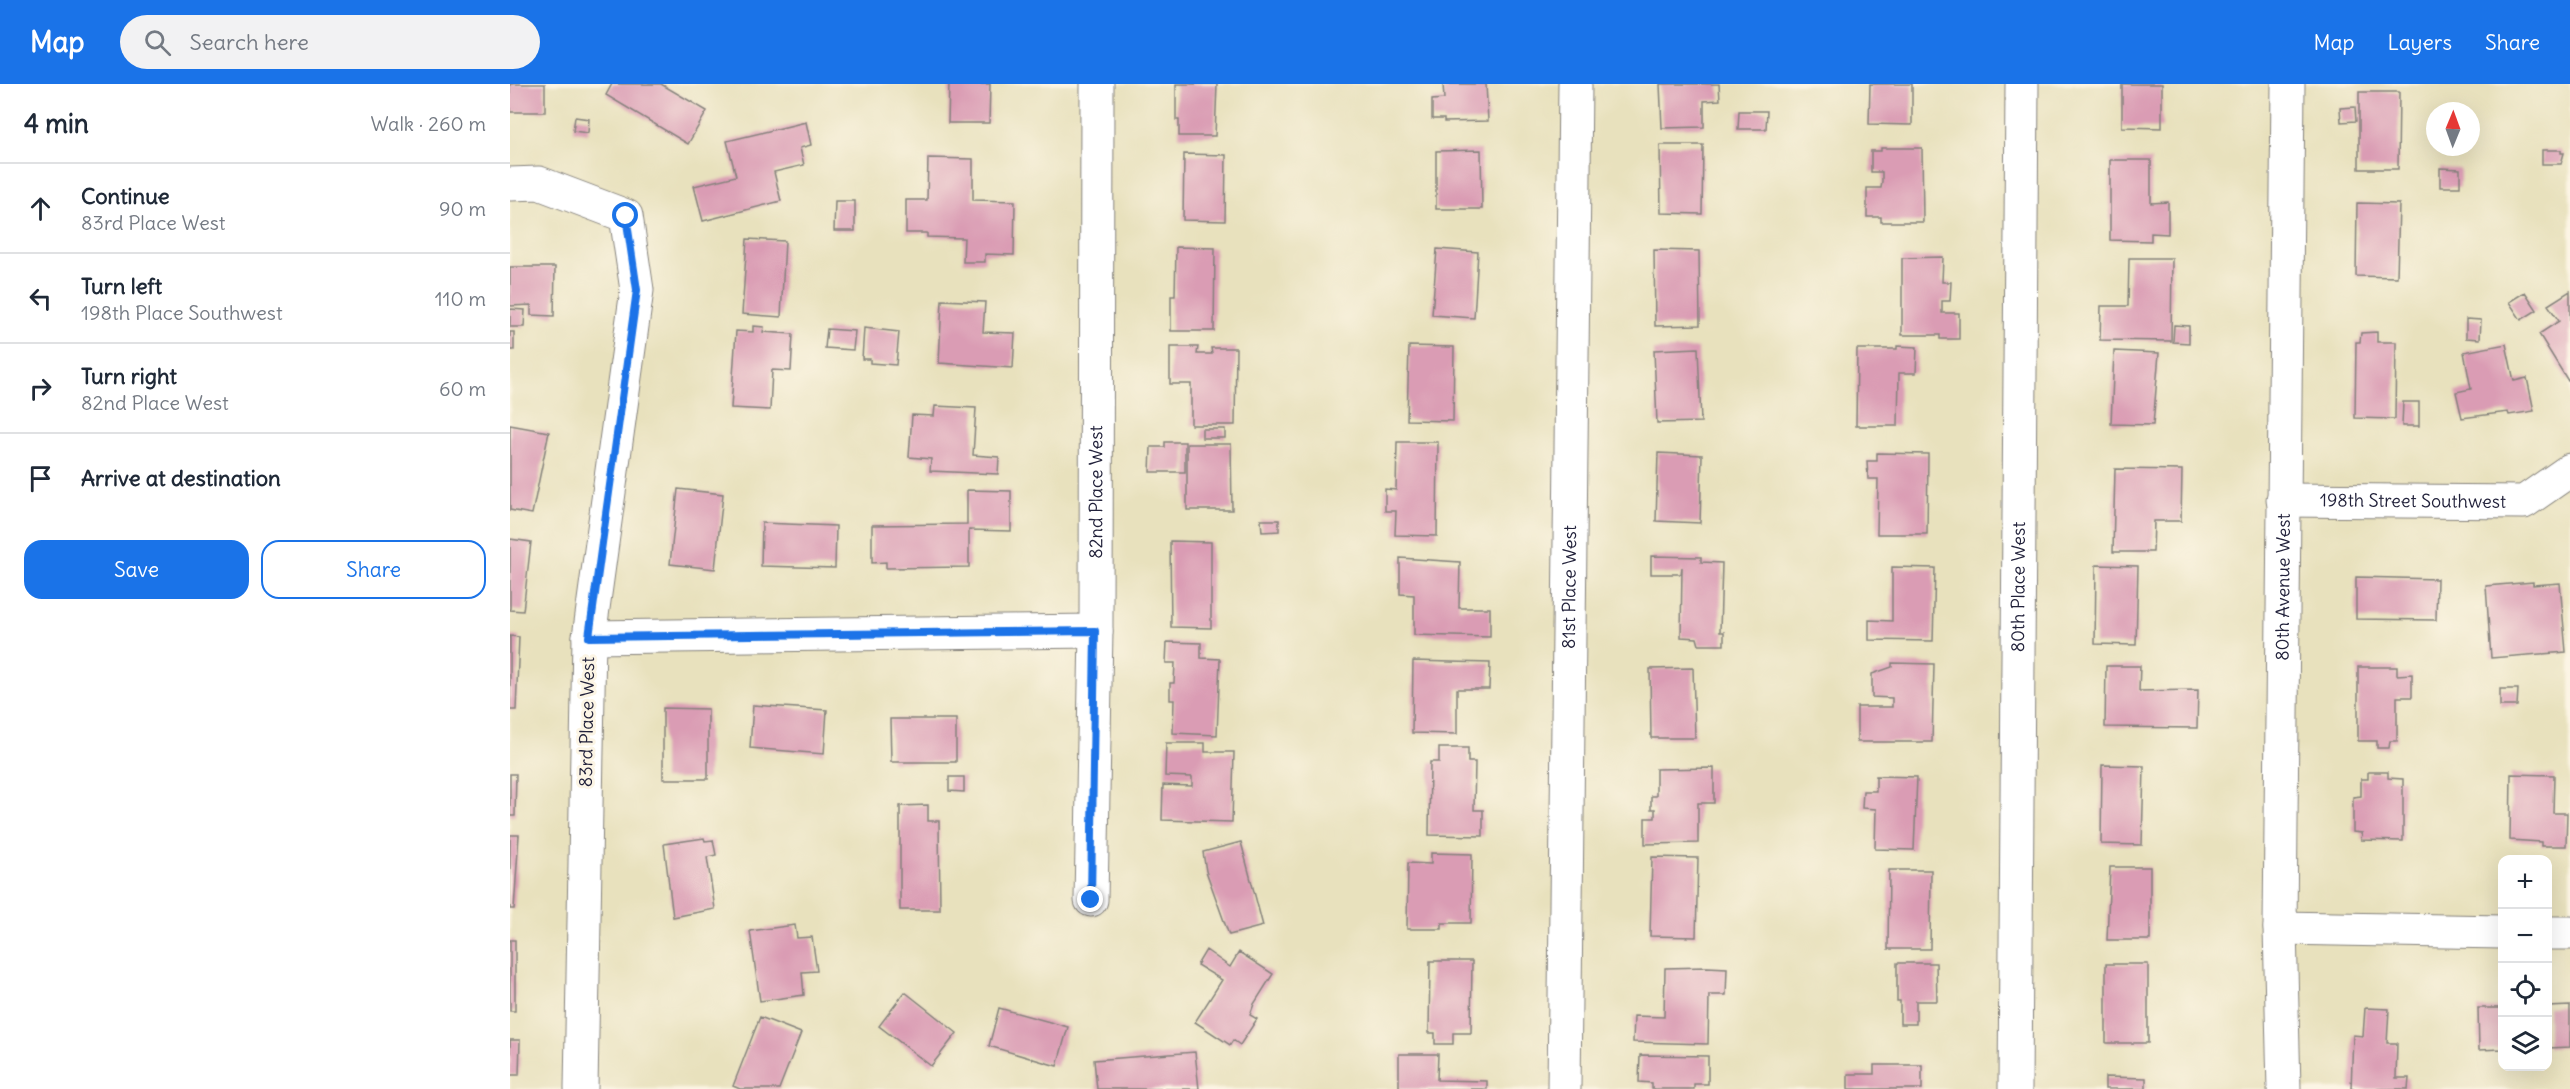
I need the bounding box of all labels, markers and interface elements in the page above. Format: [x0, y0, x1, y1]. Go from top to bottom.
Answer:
search box [120, 15, 540, 69]
text: Map [30, 24, 84, 60]
icon: search [141, 26, 174, 59]
text: Search here [189, 28, 309, 56]
text: Map [2314, 29, 2354, 56]
text: Layers [2387, 29, 2452, 56]
text: Share [2485, 29, 2540, 56]
north arrow [2426, 102, 2480, 156]
text: 4 min [24, 107, 89, 140]
text: Walk · 260 m [370, 111, 486, 136]
text: Continue [81, 182, 170, 210]
icon: ahead [24, 192, 57, 225]
text: 90 m [439, 196, 486, 221]
route start [612, 202, 638, 228]
text: 83rd Place West [81, 210, 226, 235]
text: Turn left [81, 272, 162, 300]
icon: left [24, 282, 57, 315]
text: 110 m [435, 286, 486, 311]
text: 198th Place Southwest [81, 300, 283, 325]
text: Turn right [81, 362, 177, 390]
icon: right [24, 372, 57, 405]
text: 60 m [439, 376, 486, 401]
text: 82nd Place West [81, 390, 229, 415]
street label: 82nd Place West [1084, 425, 1107, 559]
icon: arrive [24, 462, 57, 495]
text: Arrive at destination [81, 464, 281, 492]
street label: 198th Street Southwest [2320, 488, 2506, 513]
street label: 80th Avenue West [2271, 513, 2295, 661]
street label: 80th Place West [2006, 522, 2030, 652]
street label: 81st Place West [1557, 525, 1581, 649]
button: Save [24, 540, 249, 599]
button: Share [261, 540, 486, 599]
street label: 83rd Place West [574, 657, 599, 787]
map controls [2498, 855, 2552, 1071]
button: + [2498, 855, 2552, 909]
route end [1077, 886, 1103, 912]
button: − [2498, 909, 2552, 963]
button: locate [2498, 963, 2552, 1017]
button: layers [2498, 1017, 2552, 1071]

